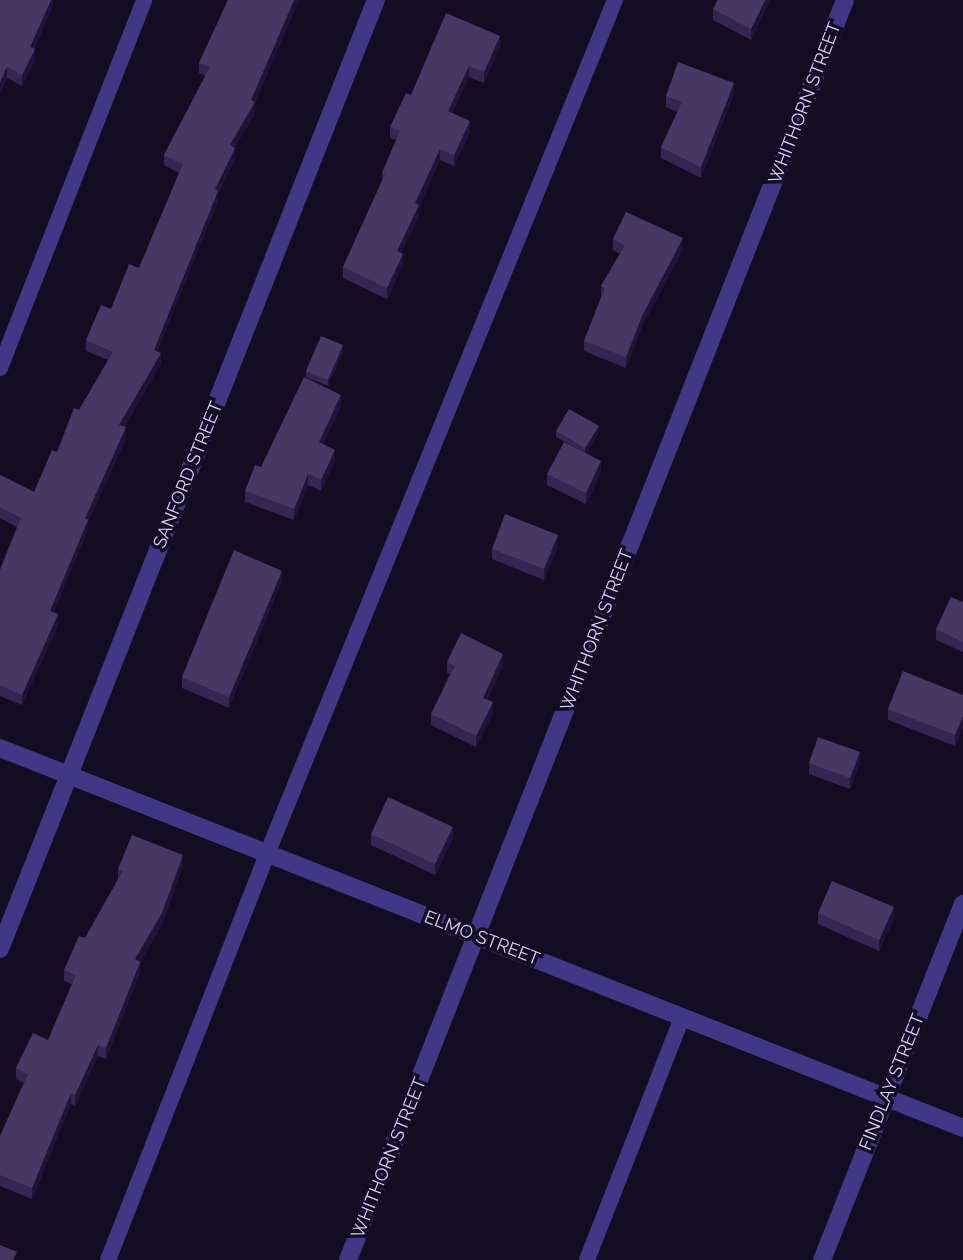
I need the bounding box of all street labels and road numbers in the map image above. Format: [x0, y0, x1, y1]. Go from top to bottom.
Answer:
street label: WHITHORN STREET [764, 19, 846, 187]
street label: SANFORD STREET [149, 398, 227, 552]
street label: WHITHORN STREET [556, 546, 638, 714]
street label: ELMO STREET [421, 906, 543, 970]
street label: FINDLAY STREET [855, 1010, 929, 1154]
street label: WHITHORN STREET [347, 1075, 431, 1241]

